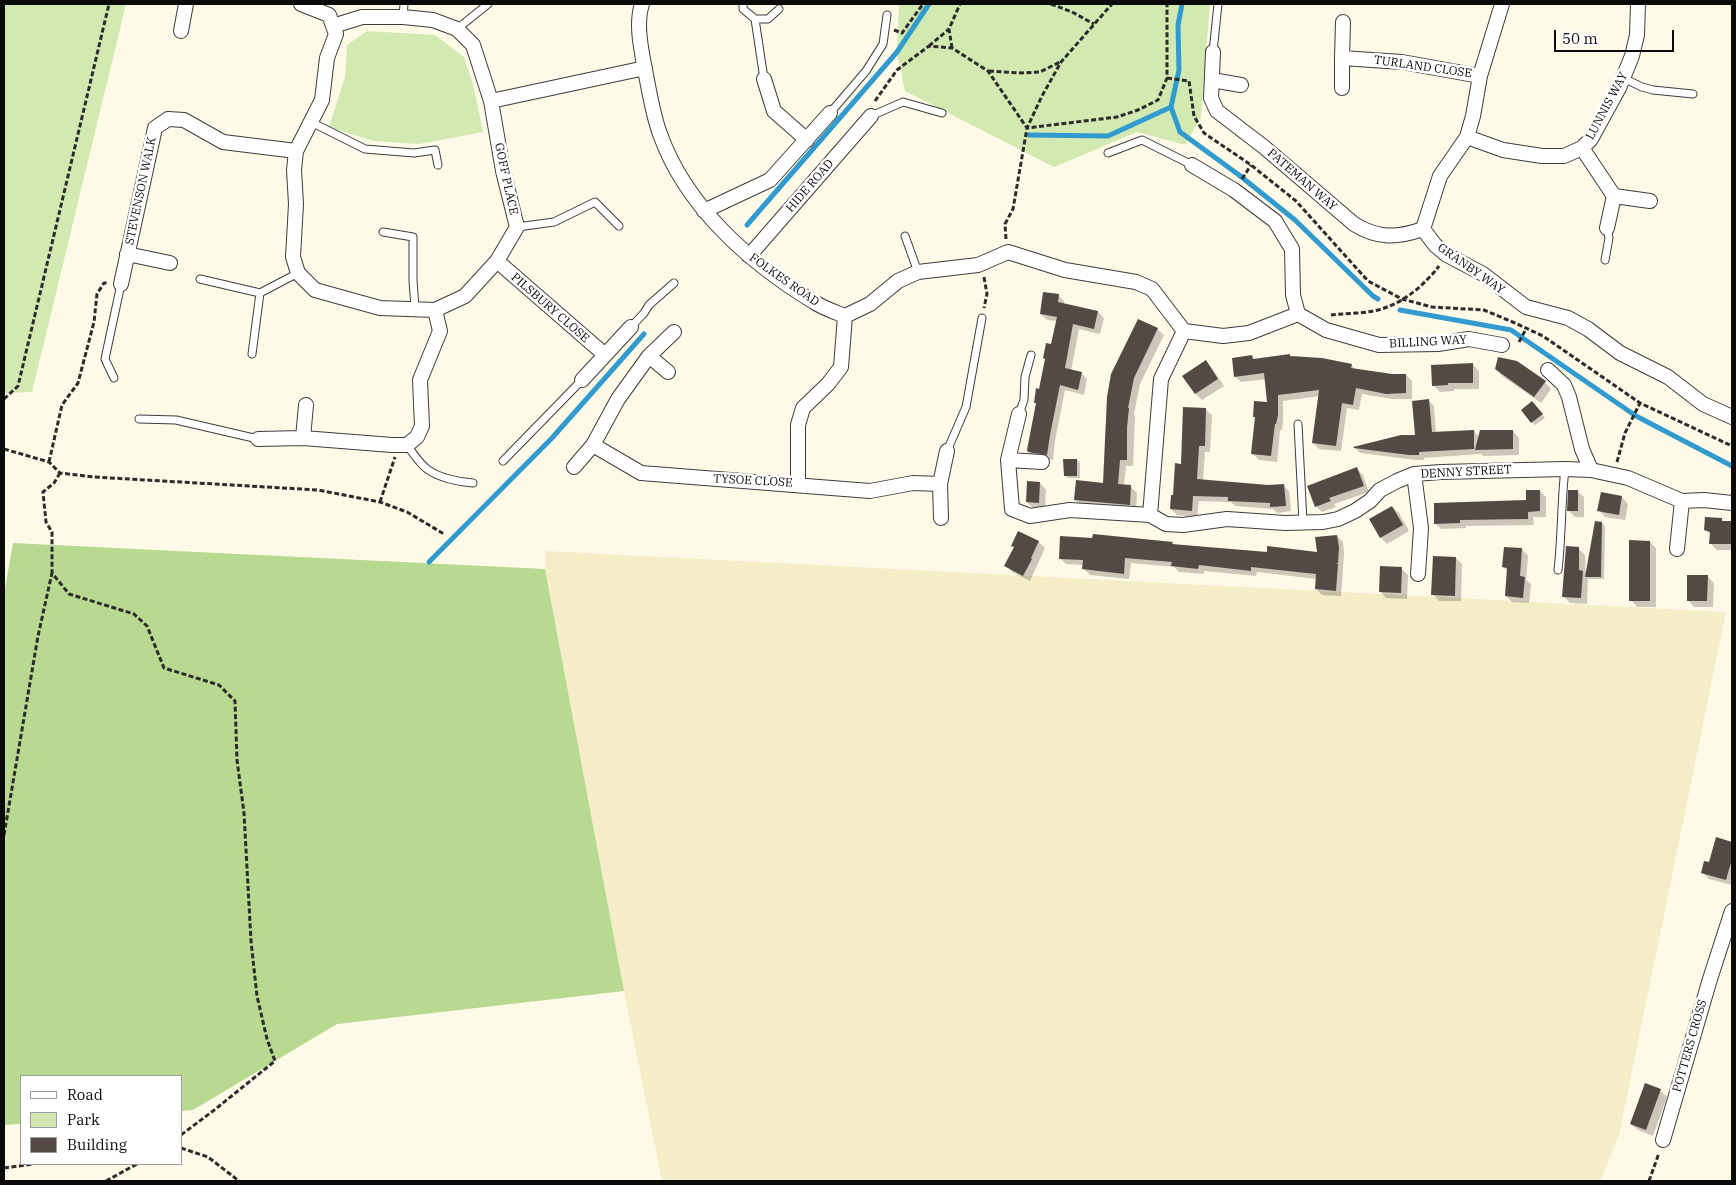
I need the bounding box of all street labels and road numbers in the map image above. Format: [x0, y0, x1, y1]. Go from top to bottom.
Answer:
street label: TURLAND CLOSE [1373, 53, 1473, 81]
street label: LUNNIS WAY [1583, 70, 1631, 142]
street label: STEVENSON WALK [123, 136, 159, 246]
street label: GOFF PLACE [491, 142, 521, 216]
street label: PATEMAN WAY [1264, 146, 1340, 214]
street label: HIDE ROAD [783, 157, 837, 215]
street label: GRANBY WAY [1435, 240, 1507, 298]
street label: FOLKES ROAD [746, 251, 822, 309]
street label: PILSBURY CLOSE [508, 270, 592, 346]
street label: BILLING WAY [1389, 333, 1467, 351]
street label: DENNY STREET [1420, 462, 1512, 482]
street label: TYSOE CLOSE [713, 472, 793, 490]
street label: POTTERS CROSS [1670, 998, 1710, 1094]

